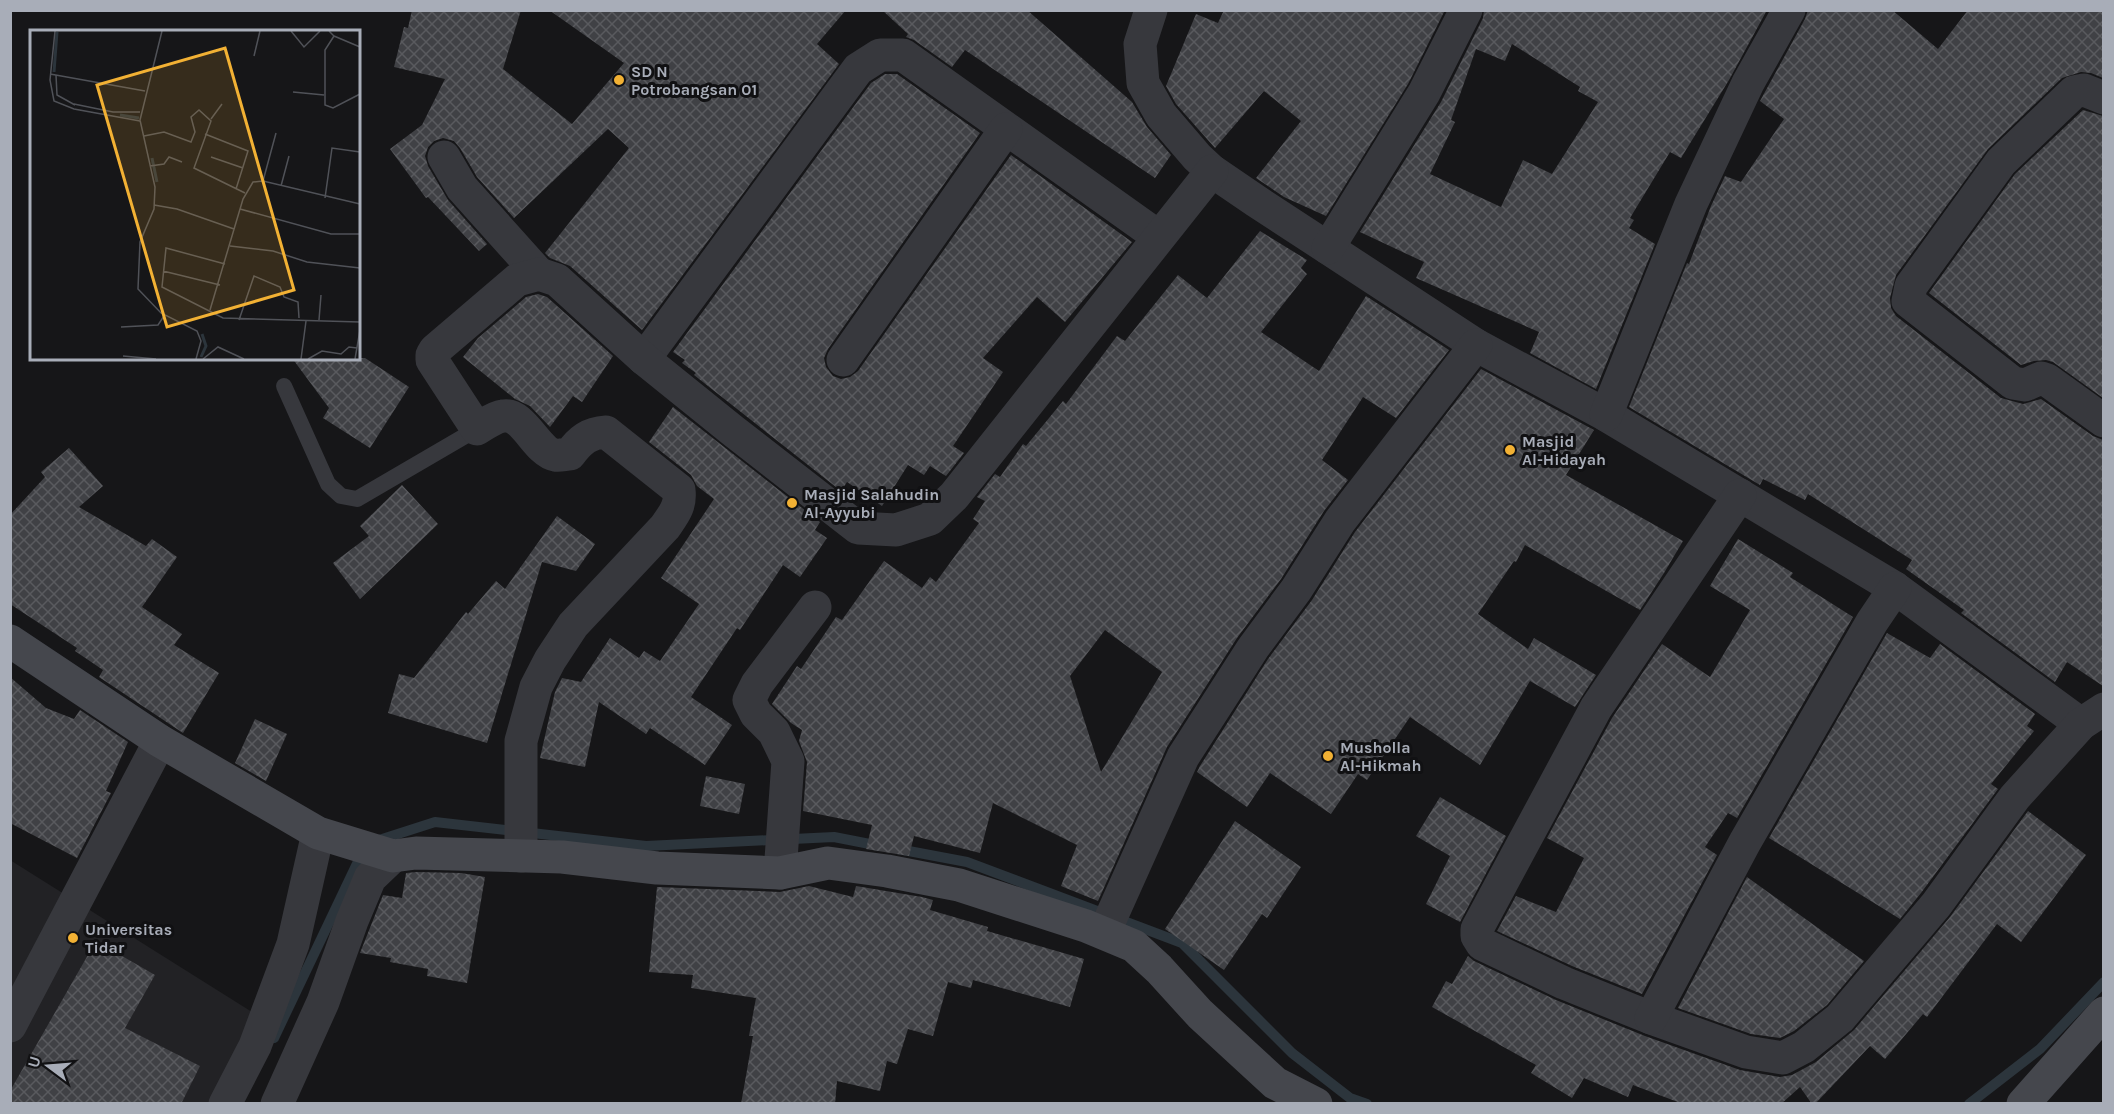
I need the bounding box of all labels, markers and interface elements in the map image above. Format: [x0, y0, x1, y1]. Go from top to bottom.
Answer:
inset map [30, 30, 360, 360]
place label: SD N Potrobangsan 01 [631, 62, 757, 99]
marker: SD N Potrobangsan 01 [612, 73, 626, 87]
place label: Masjid Al-Hidayah [1522, 432, 1606, 469]
marker: Masjid Al-Hidayah [1503, 443, 1517, 457]
place label: Masjid Salahudin Al-Ayyubi [804, 485, 939, 522]
marker: Masjid Salahudin Al-Ayyubi [785, 496, 799, 510]
place label: Musholla Al-Hikmah [1340, 738, 1421, 775]
marker: Musholla Al-Hikmah [1321, 749, 1335, 763]
place label: Universitas Tidar [85, 920, 172, 957]
marker: Universitas Tidar [66, 931, 80, 945]
north arrow [18, 1036, 78, 1096]
text: U [23, 1054, 45, 1070]

